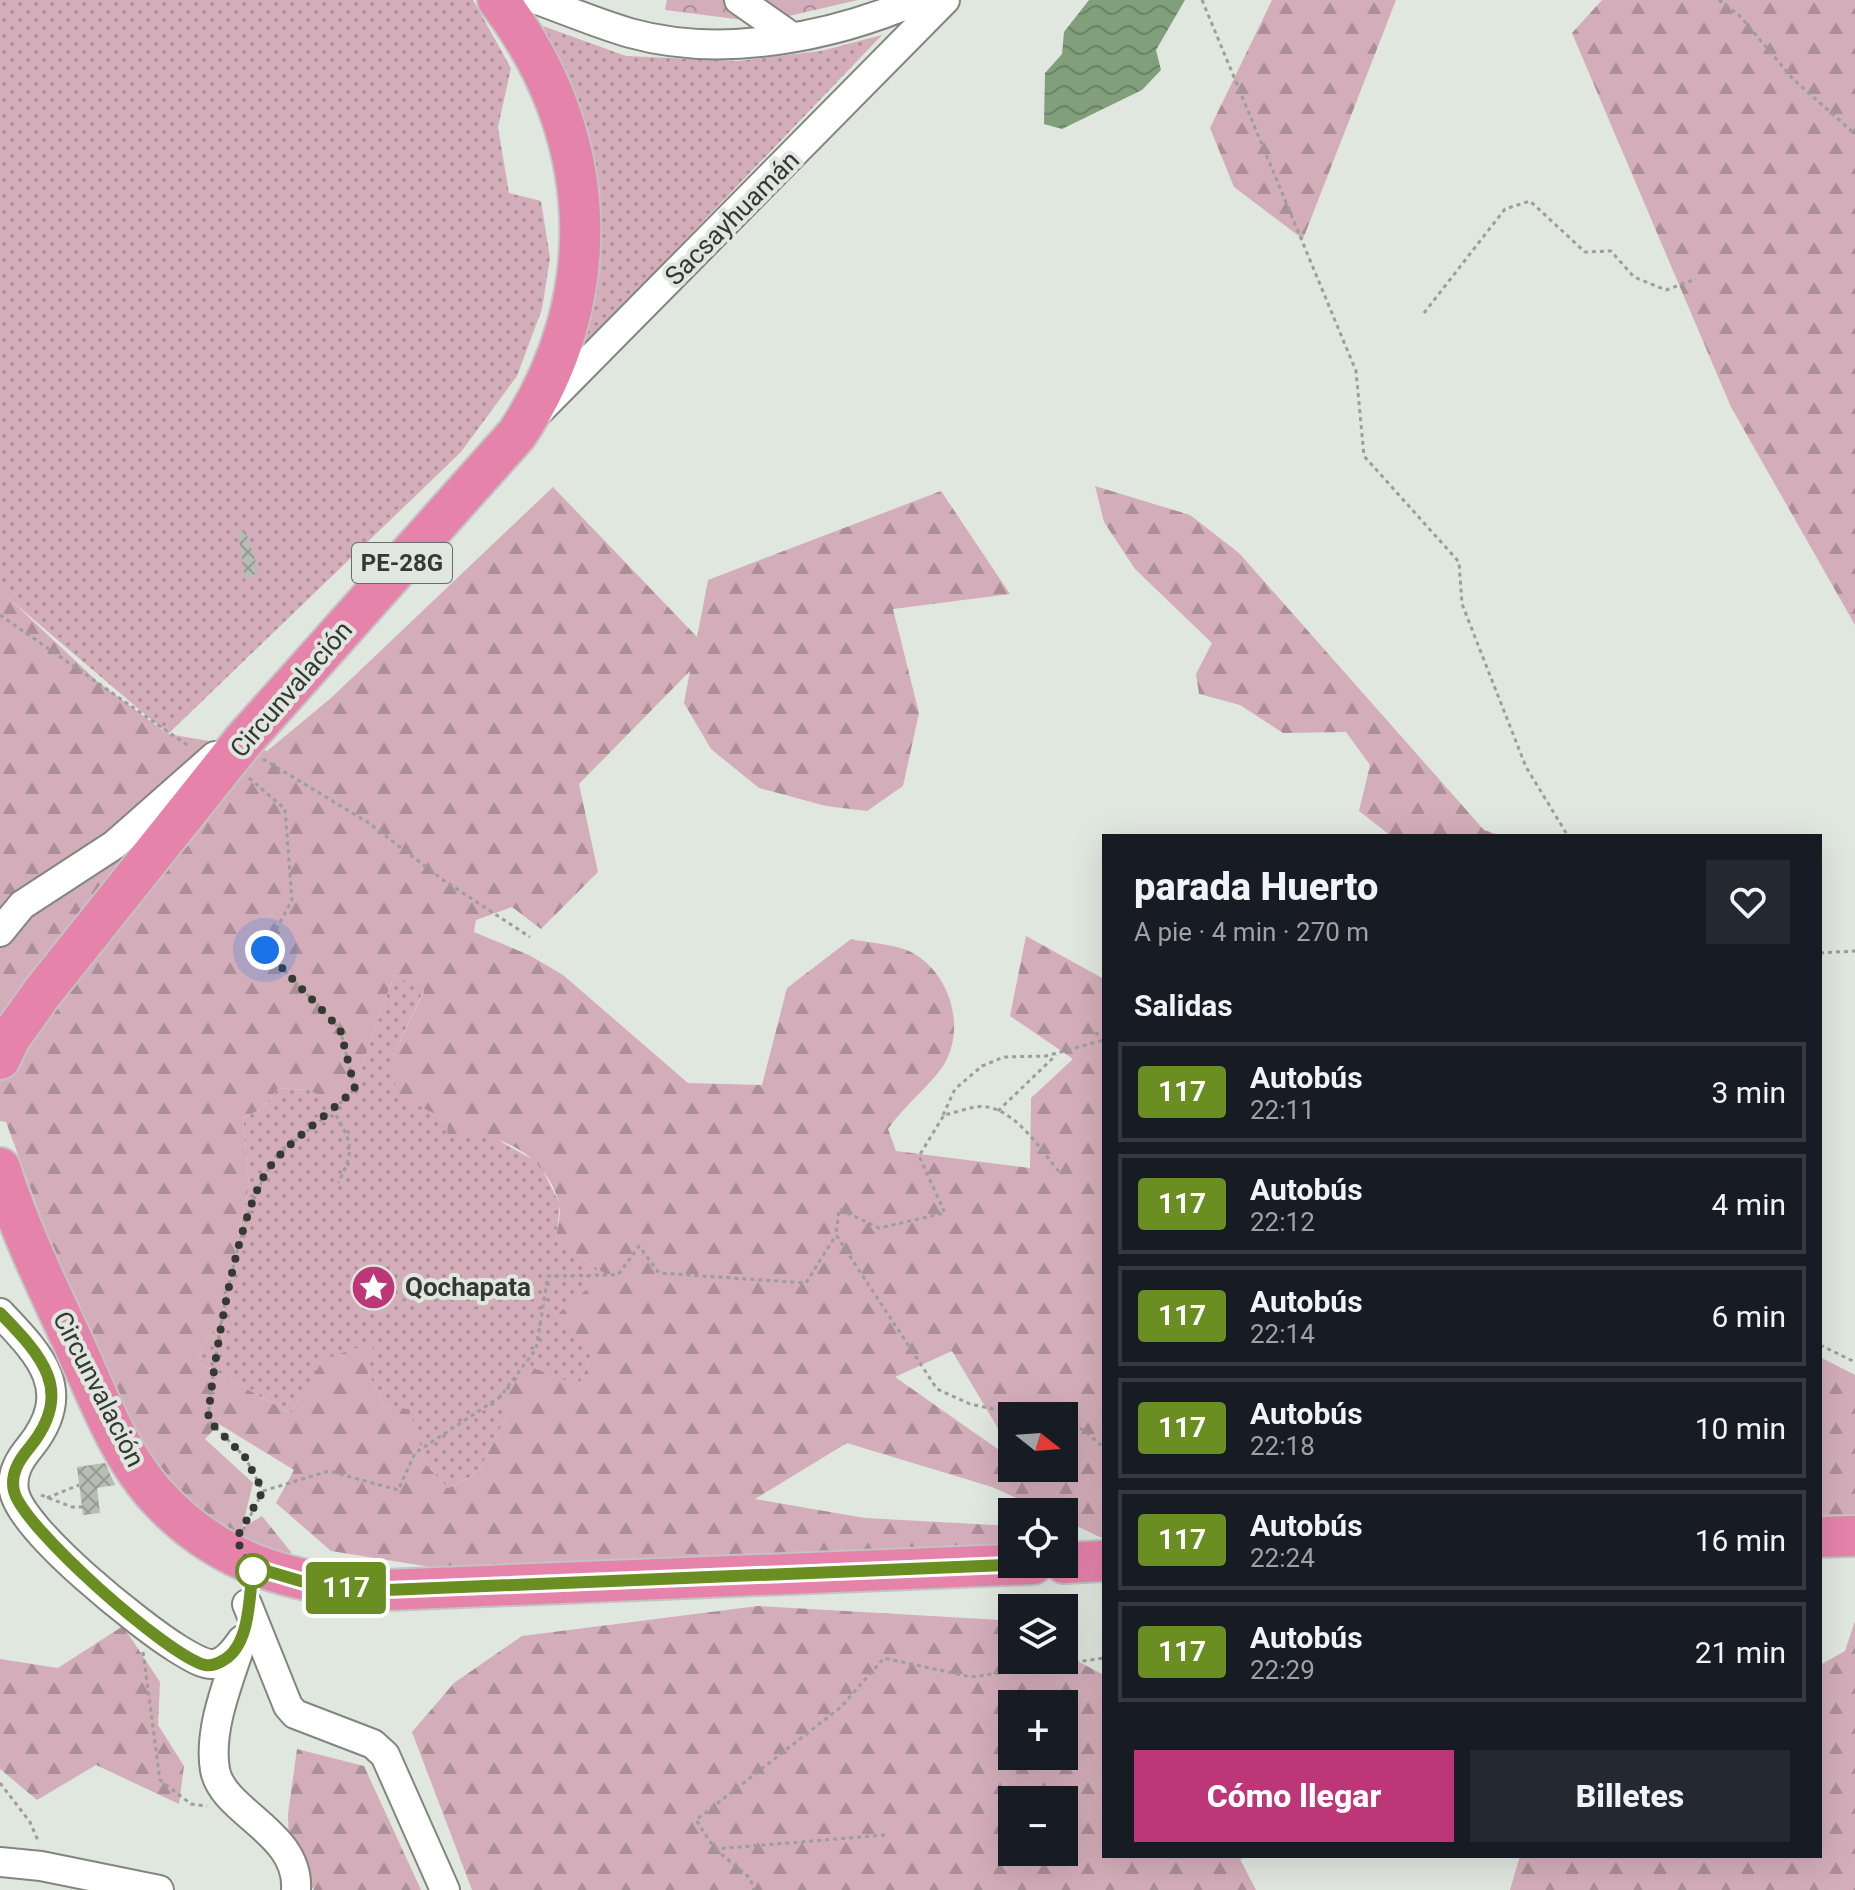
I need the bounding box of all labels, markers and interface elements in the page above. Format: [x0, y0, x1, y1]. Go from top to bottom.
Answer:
street label: Sacsayhuamán [659, 145, 805, 291]
road number: PE-28G [352, 543, 452, 583]
street label: Circunvalación [224, 615, 358, 763]
button: heart [1706, 860, 1790, 944]
text: parada Huerto [1134, 865, 1378, 909]
text: A pie · 4 min · 270 m [1134, 917, 1369, 947]
your location [245, 930, 285, 970]
text: Salidas [1134, 988, 1233, 1023]
text: Autobús [1250, 1060, 1363, 1095]
text: 117 [1158, 1075, 1206, 1108]
text: 3 min [1712, 1075, 1786, 1110]
text: 22:11 [1250, 1095, 1315, 1125]
text: Autobús [1250, 1172, 1363, 1207]
text: 117 [1158, 1187, 1206, 1220]
text: 4 min [1712, 1187, 1786, 1222]
text: 22:12 [1250, 1207, 1315, 1237]
place icon: Qochapata [350, 1263, 398, 1311]
place label: Qochapata [405, 1272, 531, 1302]
text: Autobús [1250, 1284, 1363, 1319]
text: 117 [1158, 1299, 1206, 1332]
text: 6 min [1712, 1299, 1786, 1334]
street label: Circunvalación [47, 1306, 151, 1472]
text: 22:14 [1250, 1319, 1315, 1349]
text: Autobús [1250, 1396, 1363, 1431]
north arrow [998, 1402, 1078, 1482]
map controls [998, 1402, 1078, 1866]
text: 117 [1158, 1411, 1206, 1444]
text: 10 min [1695, 1411, 1786, 1446]
text: 22:18 [1250, 1431, 1315, 1461]
button: locate [998, 1498, 1078, 1578]
text: Autobús [1250, 1508, 1363, 1543]
text: 117 [1158, 1523, 1206, 1556]
text: 16 min [1695, 1523, 1786, 1558]
text: 22:24 [1250, 1543, 1315, 1573]
unlabelled marker [236, 1554, 270, 1588]
line badge: 117 [300, 1562, 392, 1614]
text: 117 [322, 1571, 370, 1604]
button: layers [998, 1594, 1078, 1674]
text: Autobús [1250, 1620, 1363, 1655]
text: 117 [1158, 1635, 1206, 1668]
text: 21 min [1695, 1635, 1786, 1670]
text: 22:29 [1250, 1655, 1315, 1685]
button: + [998, 1690, 1078, 1770]
button: Cómo llegar [1134, 1750, 1454, 1842]
button: Billetes [1470, 1750, 1790, 1842]
button: − [998, 1786, 1078, 1866]

